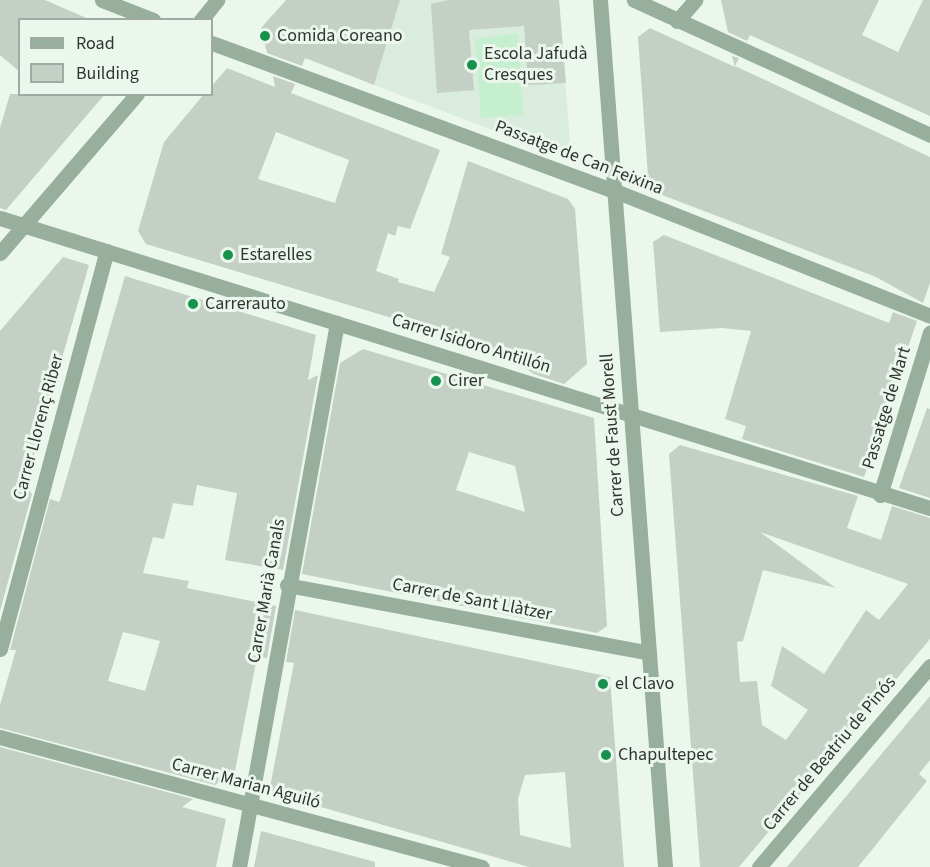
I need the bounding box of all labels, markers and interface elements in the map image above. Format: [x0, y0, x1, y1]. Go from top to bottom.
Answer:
legend [18, 18, 213, 96]
place label: Comida Coreano [277, 25, 402, 47]
marker: Comida Coreano [258, 29, 272, 43]
text: Road [76, 31, 115, 56]
place label: Escola Jafudà Cresques [484, 44, 588, 86]
marker: Escola Jafudà Cresques [465, 58, 479, 72]
text: Building [76, 61, 139, 86]
street label: Passatge de Can Feixina [492, 116, 666, 200]
place label: Estarelles [240, 244, 312, 266]
marker: Estarelles [221, 248, 235, 262]
place label: Carrerauto [205, 293, 286, 315]
marker: Carrerauto [186, 297, 200, 311]
street label: Carrer Isidoro Antillón [389, 310, 553, 378]
street label: Passatge de Mart [858, 344, 916, 472]
street label: Carrer Llorenç Riber [9, 352, 69, 502]
street label: Carrer de Faust Morell [597, 352, 629, 518]
place label: Cirer [448, 370, 484, 392]
marker: Cirer [429, 374, 443, 388]
street label: Carrer Marià Canals [244, 517, 290, 665]
street label: Carrer de Sant Llàtzer [390, 574, 554, 626]
street label: Carrer de Beatriu de Pinós [759, 672, 901, 836]
place label: el Clavo [615, 673, 674, 695]
marker: el Clavo [596, 677, 610, 691]
place label: Chapultepec [618, 744, 713, 766]
marker: Chapultepec [599, 748, 613, 762]
street label: Carrer Marian Aguiló [169, 754, 323, 814]

